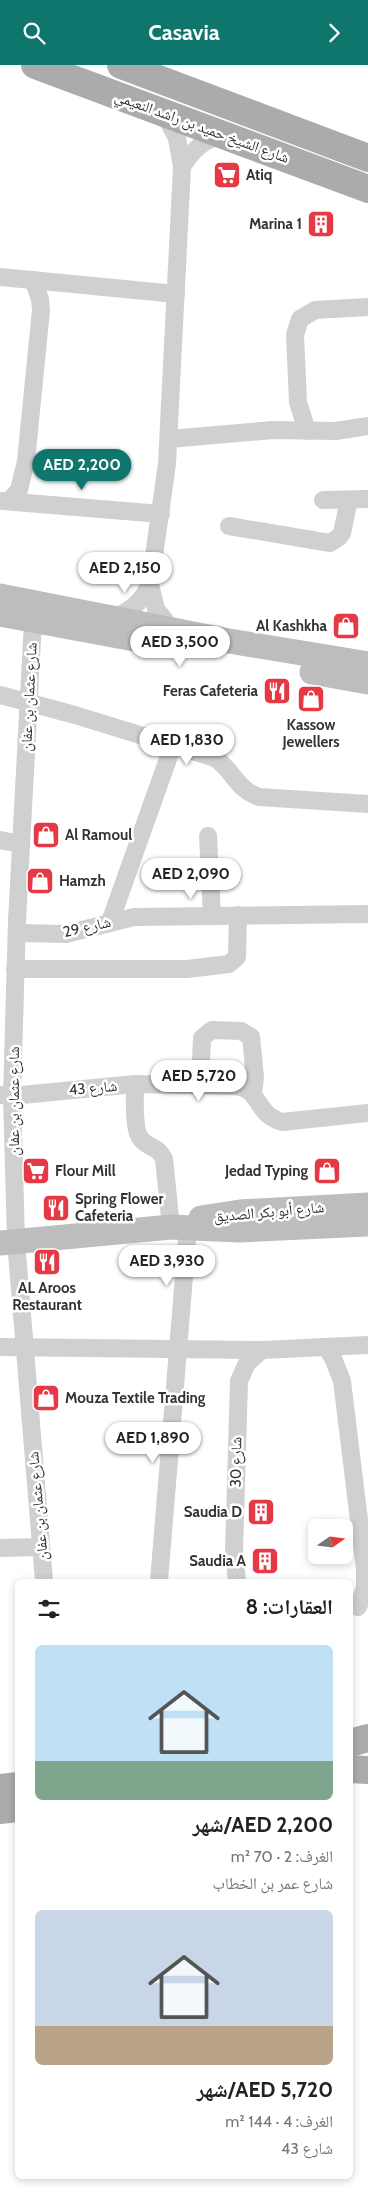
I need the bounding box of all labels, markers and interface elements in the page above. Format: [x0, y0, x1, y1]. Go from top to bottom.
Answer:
icon: search [20, 19, 48, 47]
text: Casavia [148, 19, 220, 46]
icon: forward [320, 19, 348, 47]
street label: شارع الشيخ حميد بن راشد النعيمي [111, 87, 292, 170]
supermarket icon: Atiq [212, 160, 242, 190]
place label: Atiq [246, 166, 272, 184]
building icon: Marina 1 [306, 209, 336, 239]
place label: Marina 1 [249, 215, 302, 233]
pin: AED 2,200 [25, 449, 139, 491]
text: AED 2,200 [43, 455, 121, 474]
pin: AED 2,150 [68, 551, 182, 594]
text: AED 2,150 [89, 558, 161, 577]
shop icon: Al Kashkha [331, 611, 361, 641]
place label: Al Kashkha [256, 617, 328, 635]
pin: AED 3,500 [123, 625, 237, 668]
text: AED 3,500 [141, 632, 219, 651]
street label: شارع عثمان بن عفان [17, 642, 42, 752]
restaurant icon: Feras Cafeteria [262, 676, 292, 706]
place label: Feras Cafeteria [163, 682, 259, 700]
shop icon: Kassow Jewellers [296, 684, 326, 714]
place label: Kassow Jewellers [281, 716, 340, 751]
pin: AED 1,830 [130, 723, 244, 766]
text: AED 1,830 [150, 730, 224, 749]
shop icon: Al Ramoul [31, 820, 61, 850]
place label: Al Ramoul [65, 826, 132, 844]
pin: AED 2,090 [134, 857, 248, 900]
text: AED 2,090 [152, 864, 230, 883]
shop icon: Hamzh [25, 866, 55, 896]
place label: Hamzh [59, 872, 106, 890]
street label: شارع 29 [61, 913, 113, 942]
street label: شارع عثمان بن عفان [5, 1046, 24, 1156]
pin: AED 5,720 [142, 1059, 256, 1102]
text: AED 5,720 [162, 1066, 236, 1085]
street label: شارع 43 [68, 1077, 118, 1100]
supermarket icon: Flour Mill [21, 1156, 51, 1186]
shop icon: Jedad Typing [312, 1156, 342, 1186]
place label: Flour Mill [55, 1162, 116, 1180]
place label: Jedad Typing [224, 1162, 308, 1180]
place label: Spring Flower Cafeteria [75, 1190, 164, 1225]
restaurant icon: Spring Flower Cafeteria [41, 1193, 71, 1223]
street label: شارع أبو بكر الصديق [213, 1198, 325, 1227]
pin: AED 3,930 [110, 1245, 224, 1287]
restaurant icon: AL Aroos Restaurant [32, 1247, 62, 1277]
text: AED 3,930 [129, 1251, 205, 1270]
place label: AL Aroos Restaurant [12, 1279, 82, 1314]
shop icon: Mouza Textile Trading [31, 1383, 61, 1413]
place label: Mouza Textile Trading [65, 1389, 206, 1407]
pin: AED 1,890 [96, 1421, 210, 1464]
text: AED 1,890 [116, 1428, 190, 1447]
street label: شارع 30 [227, 1436, 246, 1487]
street label: شارع عثمان بن عفان [24, 1451, 53, 1561]
building icon: Saudia D [246, 1497, 276, 1527]
place label: Saudia D [184, 1503, 242, 1521]
north arrow [308, 1519, 352, 1564]
map controls [308, 1519, 353, 1564]
building icon: Saudia A [250, 1546, 280, 1576]
place label: Saudia A [189, 1552, 247, 1570]
text: العقارات: 8 [245, 1594, 333, 1619]
icon: filters [35, 1595, 63, 1623]
icon: home [139, 1677, 229, 1767]
text: AED 2,200/شهر [192, 1812, 333, 1837]
text: الغرف: 2 · 70 m² [231, 1847, 333, 1866]
text: شارع عمر بن الخطاب [213, 1874, 333, 1893]
icon: home [139, 1942, 229, 2032]
text: AED 5,720/شهر [196, 2077, 333, 2102]
text: الغرف: 4 · 144 m² [225, 2112, 333, 2131]
text: شارع 43 [281, 2139, 333, 2158]

